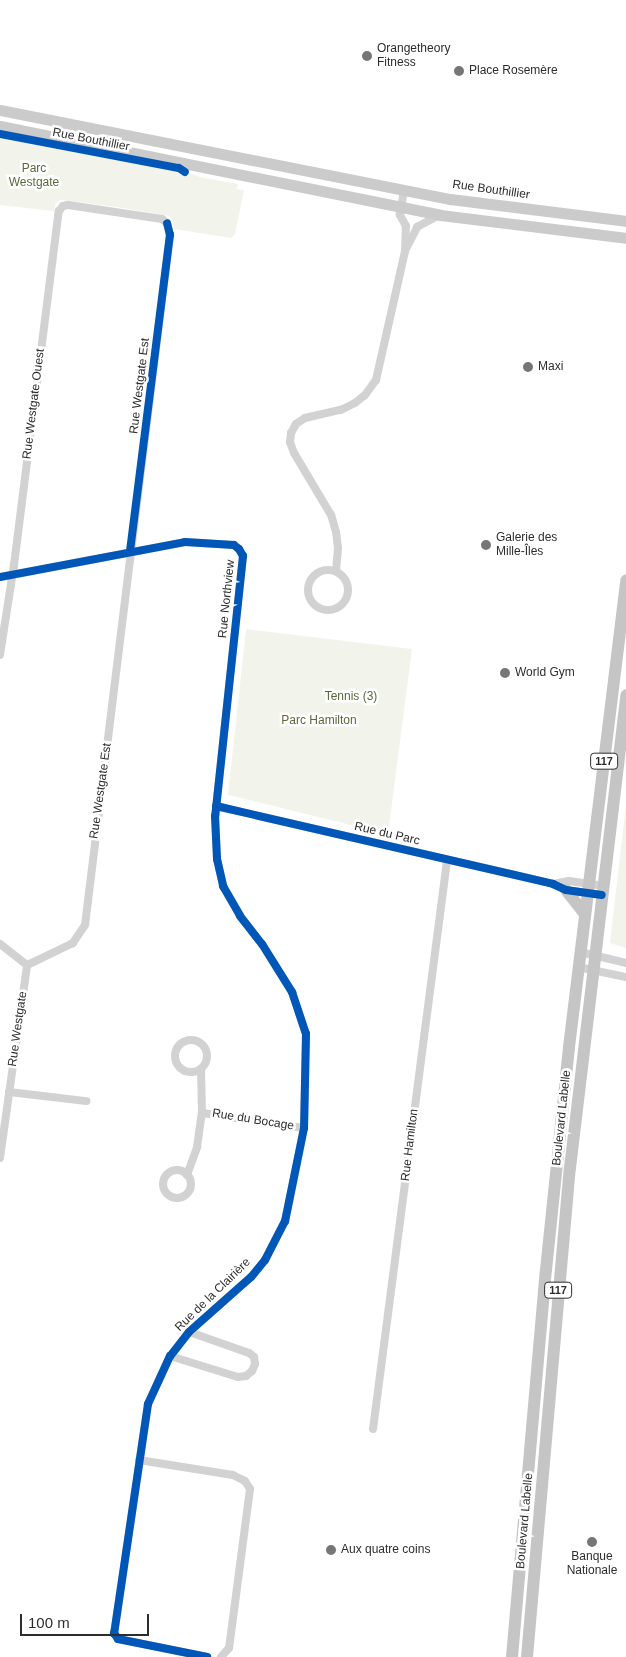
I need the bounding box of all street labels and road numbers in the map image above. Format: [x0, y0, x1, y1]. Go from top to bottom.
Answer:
street label: Rue Bouthillier [51, 125, 131, 155]
street label: Rue Bouthillier [451, 177, 531, 203]
street label: Rue Westgate Est [127, 337, 153, 435]
street label: Rue Westgate Ouest [20, 348, 48, 460]
street label: Rue Northview [216, 559, 238, 639]
street label: Rue Westgate Est [87, 742, 115, 840]
road number: 117 [589, 752, 619, 769]
street label: Rue du Parc [353, 819, 421, 849]
street label: Rue Westgate [6, 990, 30, 1068]
street label: Boulevard Labelle [550, 1069, 574, 1167]
street label: Rue du Bocage [211, 1106, 295, 1134]
street label: Rue Hamilton [398, 1108, 422, 1182]
street label: Rue de la Clairière [172, 1255, 254, 1335]
road number: 117 [543, 1282, 573, 1298]
street label: Boulevard Labelle [514, 1473, 536, 1569]

